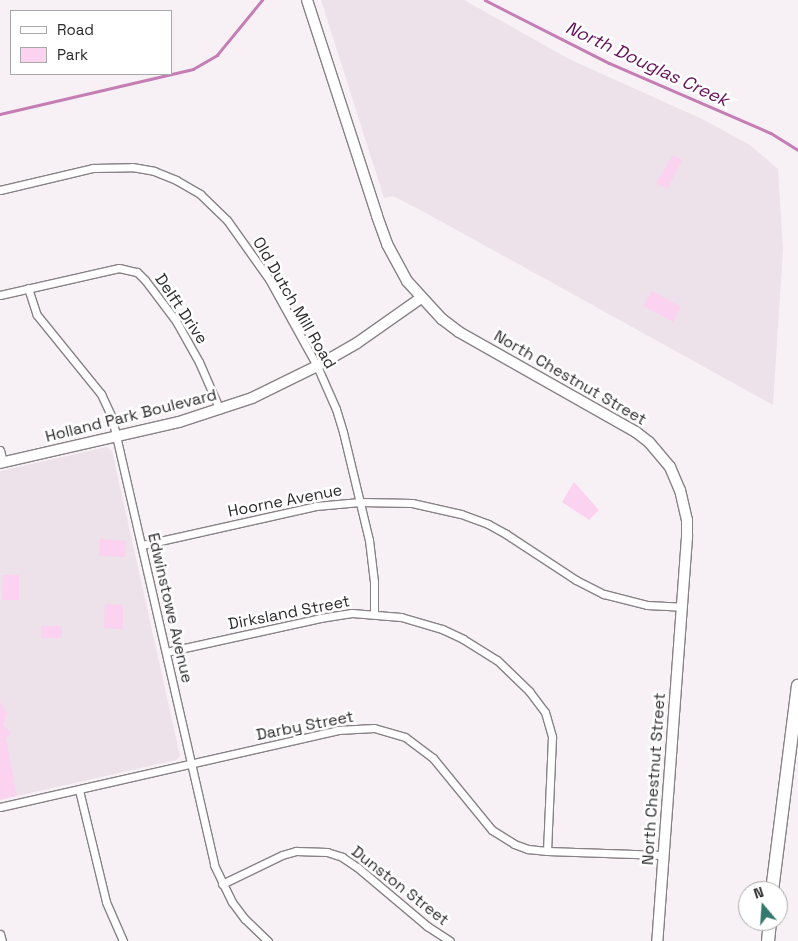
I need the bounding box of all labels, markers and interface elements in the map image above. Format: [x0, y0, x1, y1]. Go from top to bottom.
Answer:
legend [10, 10, 172, 75]
water label: North Douglas Creek [562, 17, 732, 111]
text: Road [57, 20, 94, 39]
text: Park [57, 45, 88, 64]
street label: Old Dutch Mill Road [248, 234, 340, 372]
street label: Delft Drive [151, 270, 211, 348]
street label: North Chestnut Street [490, 326, 650, 430]
street label: Holland Park Boulevard [43, 385, 219, 447]
street label: Hoorne Avenue [226, 480, 344, 522]
street label: Edwinstowe Avenue [143, 531, 197, 685]
street label: Dirksland Street [226, 592, 352, 634]
street label: North Chestnut Street [638, 692, 670, 866]
street label: Darby Street [255, 707, 355, 745]
street label: Dunston Street [348, 842, 452, 930]
north arrow [738, 881, 788, 931]
text: N [751, 883, 766, 903]

